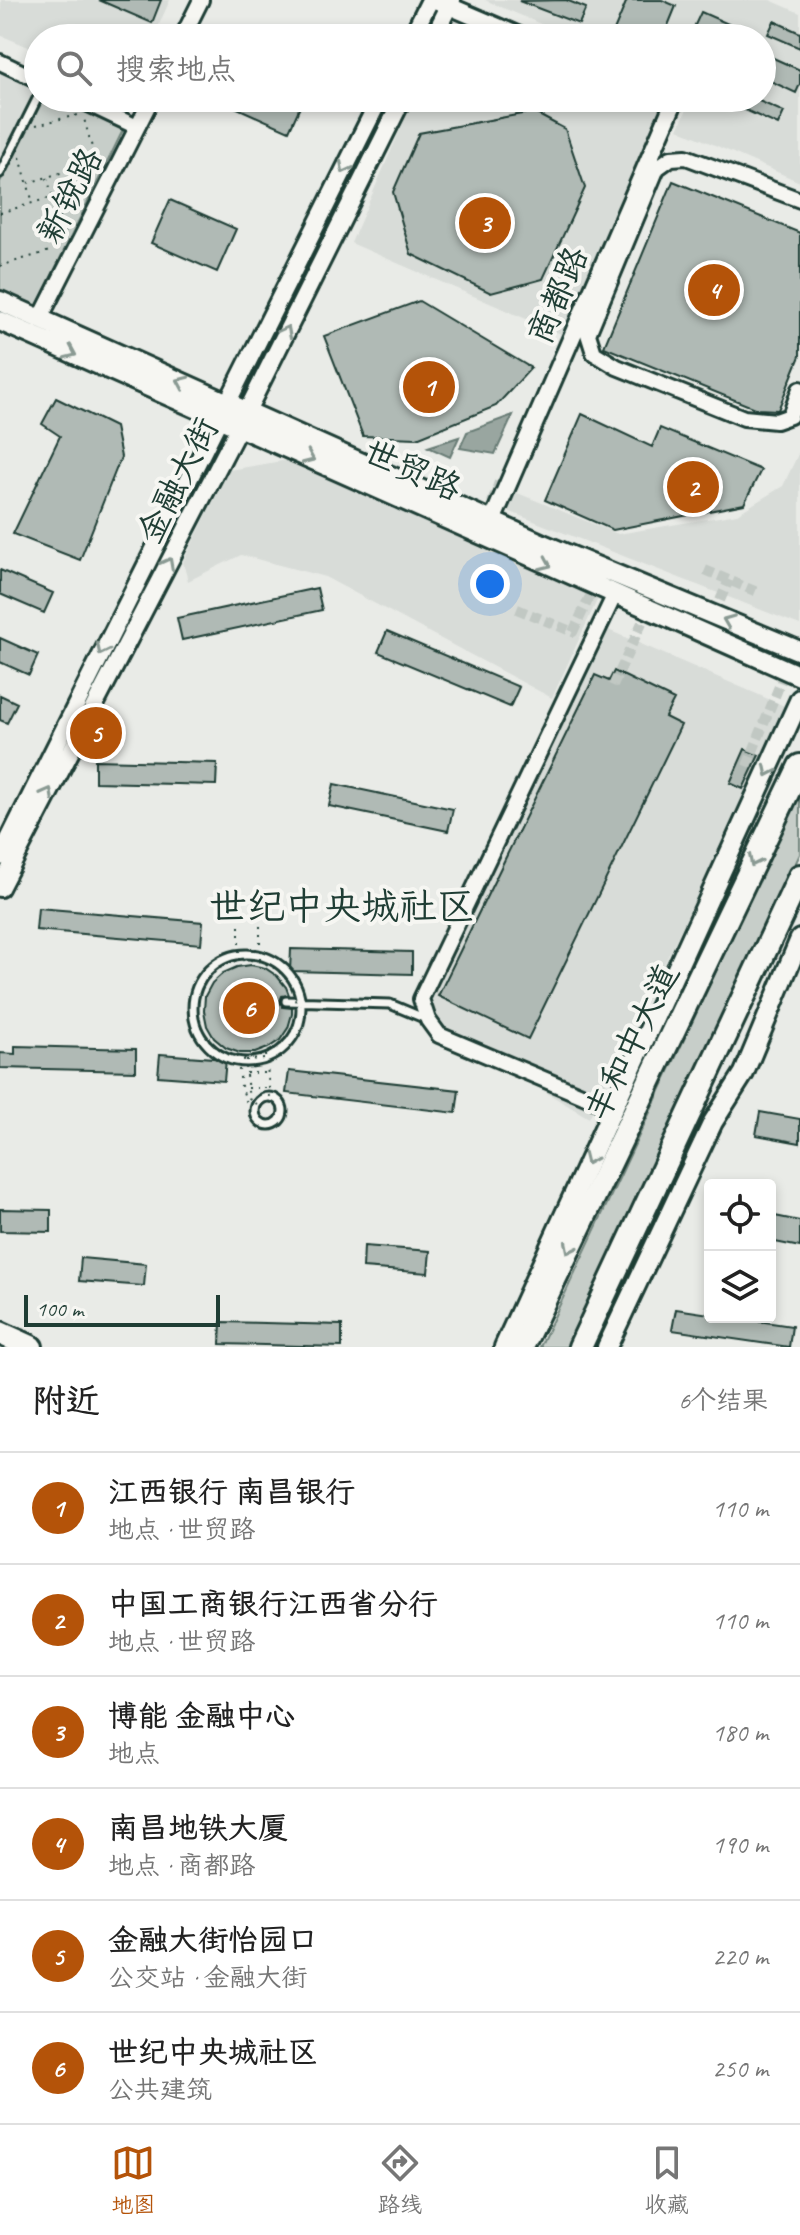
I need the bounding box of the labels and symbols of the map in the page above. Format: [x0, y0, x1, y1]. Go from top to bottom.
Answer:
street label: 新锐路 [27, 140, 112, 250]
one-way arrow [339, 159, 355, 174]
pin: 3 [459, 193, 511, 253]
street label: 商都路 [518, 240, 597, 351]
pin: 4 [688, 260, 740, 320]
one-way arrow [277, 325, 292, 340]
one-way arrow [63, 343, 77, 359]
pin: 1 [403, 357, 455, 417]
one-way arrow [176, 376, 190, 392]
street label: 金融大街 [127, 410, 227, 551]
street label: 世贸路 [357, 429, 468, 510]
one-way arrow [301, 448, 315, 464]
pin: 2 [667, 457, 719, 517]
one-way arrow [538, 554, 553, 570]
one-way arrow [158, 556, 173, 571]
your location [470, 564, 510, 604]
one-way arrow [722, 614, 736, 630]
one-way arrow [96, 642, 112, 656]
pin: 5 [70, 703, 122, 763]
one-way arrow [763, 762, 779, 777]
one-way arrow [38, 787, 53, 802]
one-way arrow [748, 853, 764, 868]
district label: 世纪中央城社区 [209, 883, 475, 930]
street label: 丰和中大道 [575, 956, 688, 1128]
pin: 6 [223, 978, 275, 1038]
one-way arrow [583, 1151, 599, 1165]
one-way arrow [564, 1239, 580, 1254]
scale bar [24, 1291, 220, 1327]

